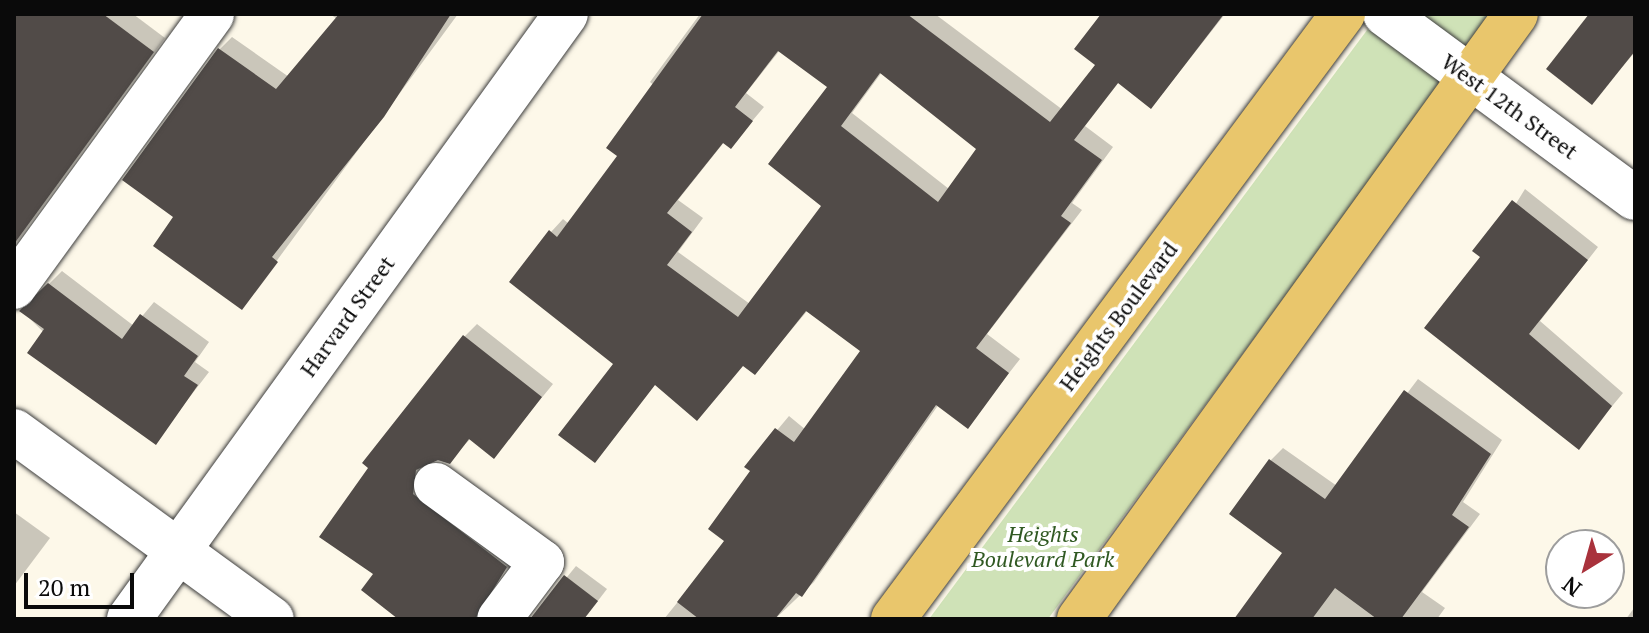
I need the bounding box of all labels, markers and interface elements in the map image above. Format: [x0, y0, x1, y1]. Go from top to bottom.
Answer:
street label: West 12th Street [1437, 48, 1583, 164]
street label: Heights Boulevard [1053, 236, 1183, 396]
street label: Harvard Street [294, 250, 400, 382]
park label: Heights Boulevard Park [972, 520, 1114, 572]
north arrow [1545, 529, 1625, 609]
scale bar [28, 557, 138, 607]
text: N [1556, 570, 1587, 604]
text: 20 m [38, 571, 90, 603]

